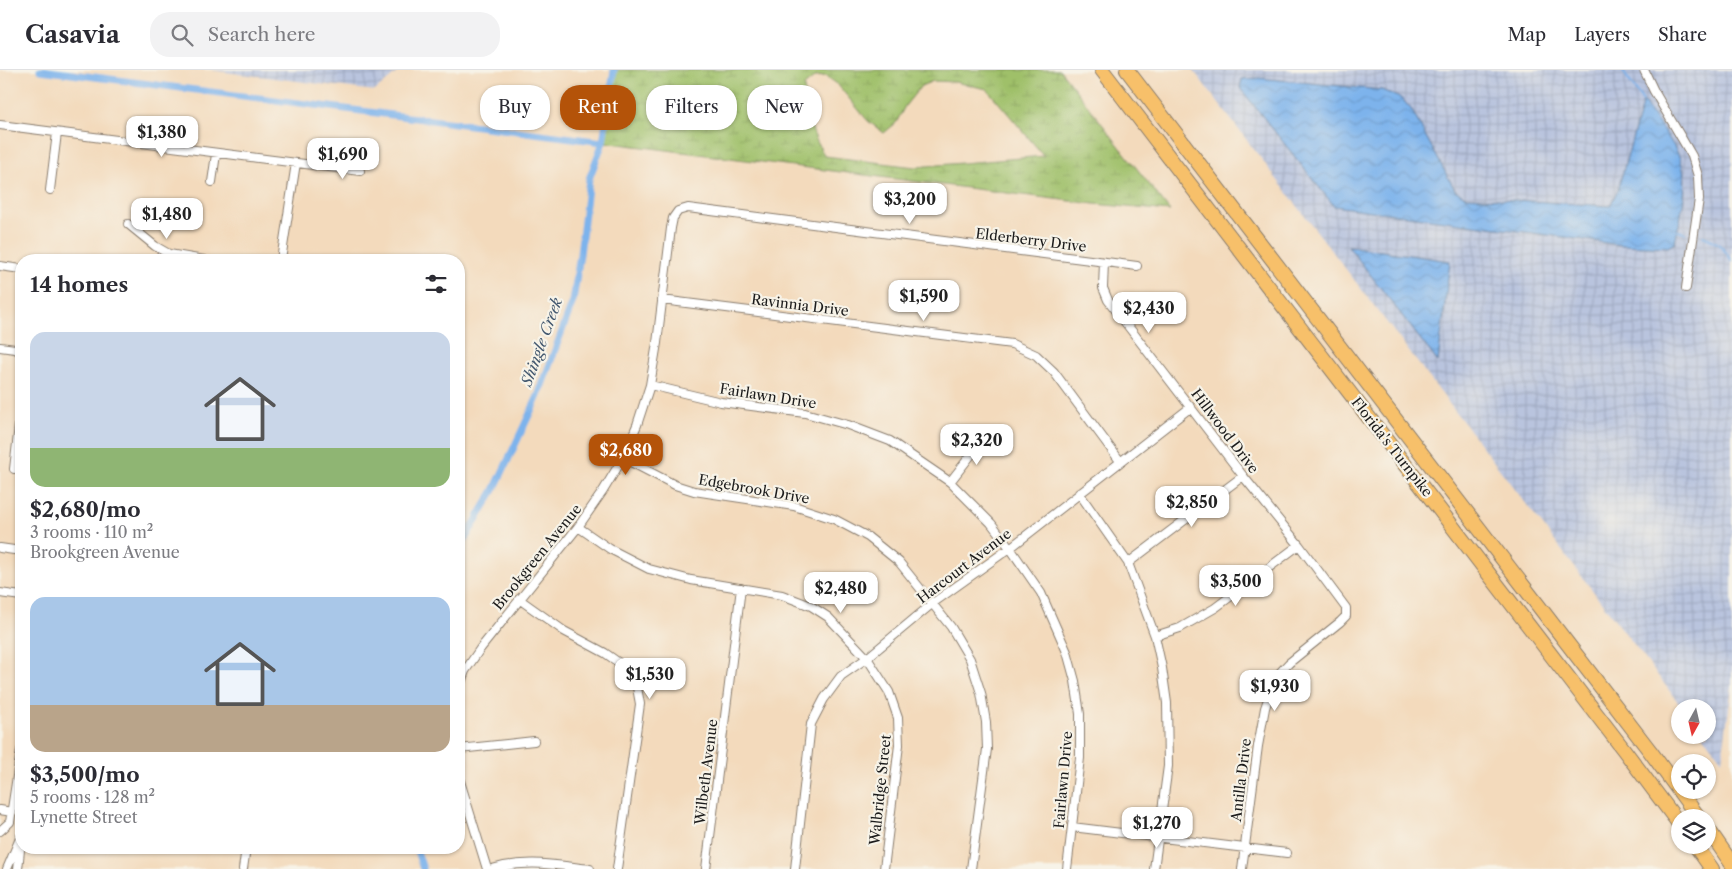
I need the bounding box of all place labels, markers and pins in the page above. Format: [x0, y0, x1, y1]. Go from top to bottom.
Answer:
pin: $1,380 [121, 116, 203, 158]
pin: $1,690 [302, 138, 384, 180]
pin: $3,200 [869, 182, 951, 225]
pin: $1,480 [126, 198, 208, 240]
pin: $1,590 [883, 280, 965, 322]
pin: $2,430 [1108, 292, 1190, 334]
pin: $2,320 [936, 424, 1018, 466]
pin: $2,680 [585, 434, 667, 476]
pin: $2,850 [1151, 486, 1233, 528]
pin: $3,500 [1195, 564, 1277, 607]
pin: $2,480 [800, 572, 882, 614]
pin: $1,530 [609, 658, 691, 700]
pin: $1,930 [1234, 670, 1316, 712]
pin: $1,270 [1116, 806, 1198, 849]

